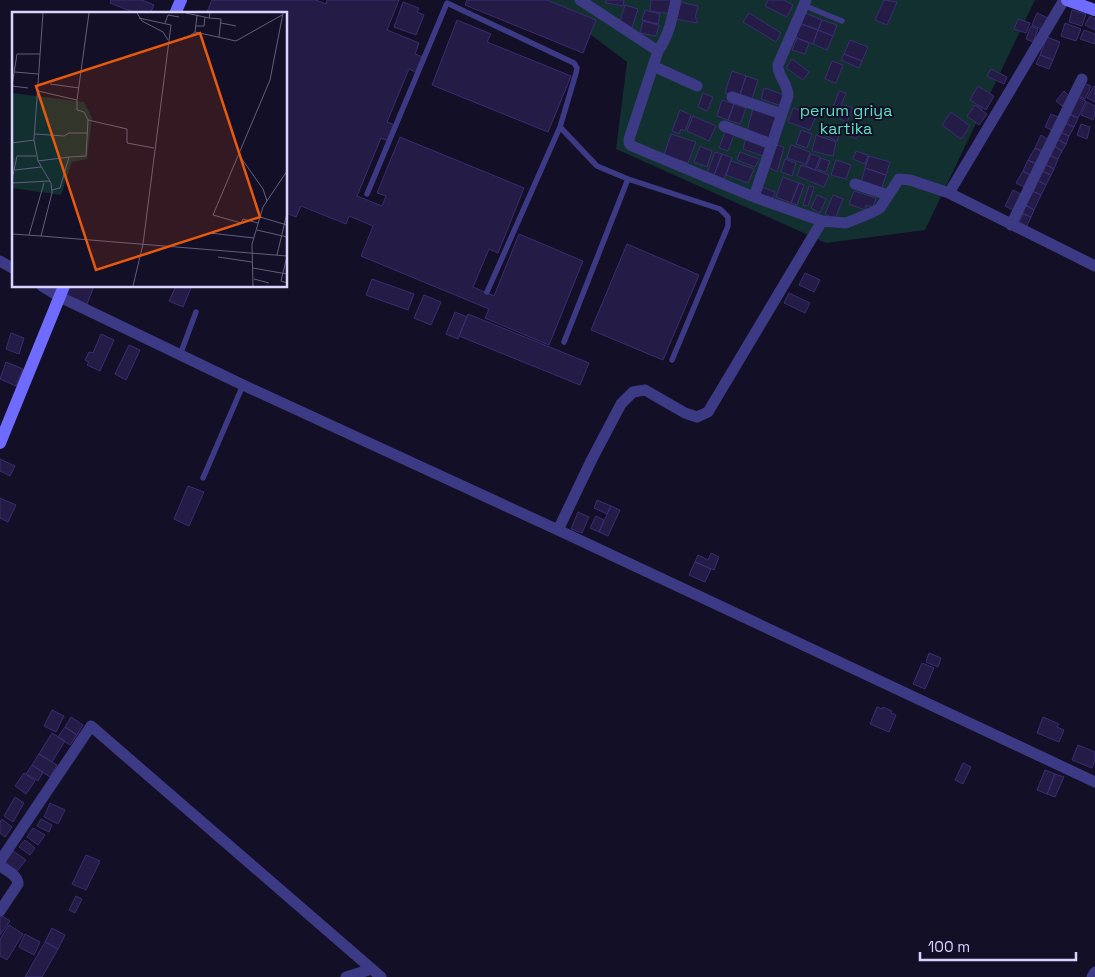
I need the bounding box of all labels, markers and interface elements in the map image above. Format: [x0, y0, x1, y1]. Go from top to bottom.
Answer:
inset map [12, 12, 288, 288]
park label: perum griya kartika [800, 100, 892, 139]
scale bar [920, 930, 1076, 962]
text: 100 m [928, 937, 970, 956]

